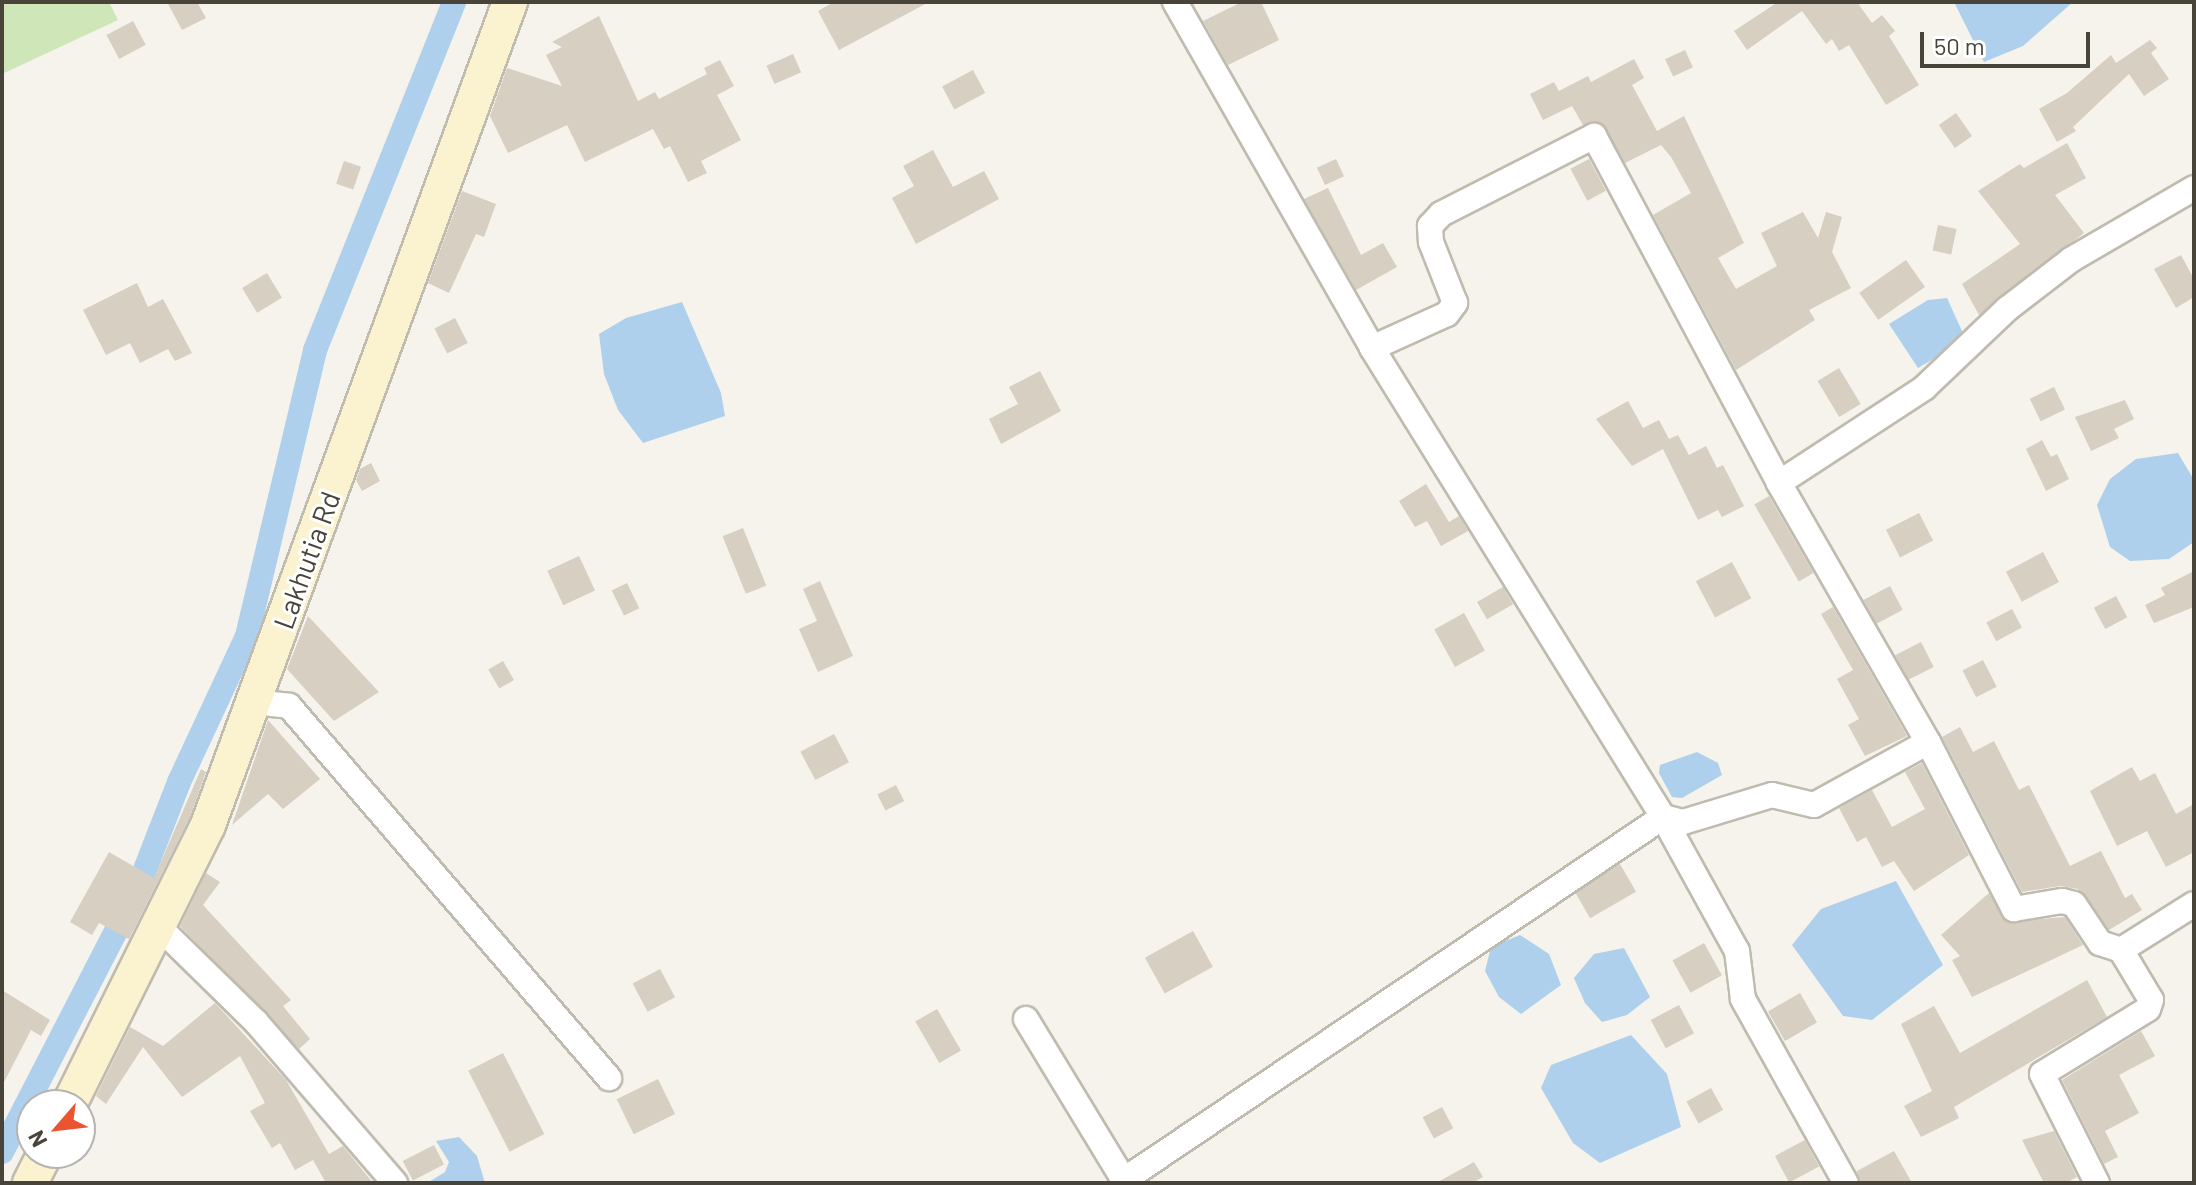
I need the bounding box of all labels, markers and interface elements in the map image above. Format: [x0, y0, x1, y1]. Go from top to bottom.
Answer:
scale bar [1924, 16, 2094, 66]
text: 50 m [1934, 31, 1985, 60]
street label: Lakhutia Rd [266, 487, 346, 633]
north arrow [16, 1089, 96, 1169]
text: N [22, 1127, 51, 1152]

